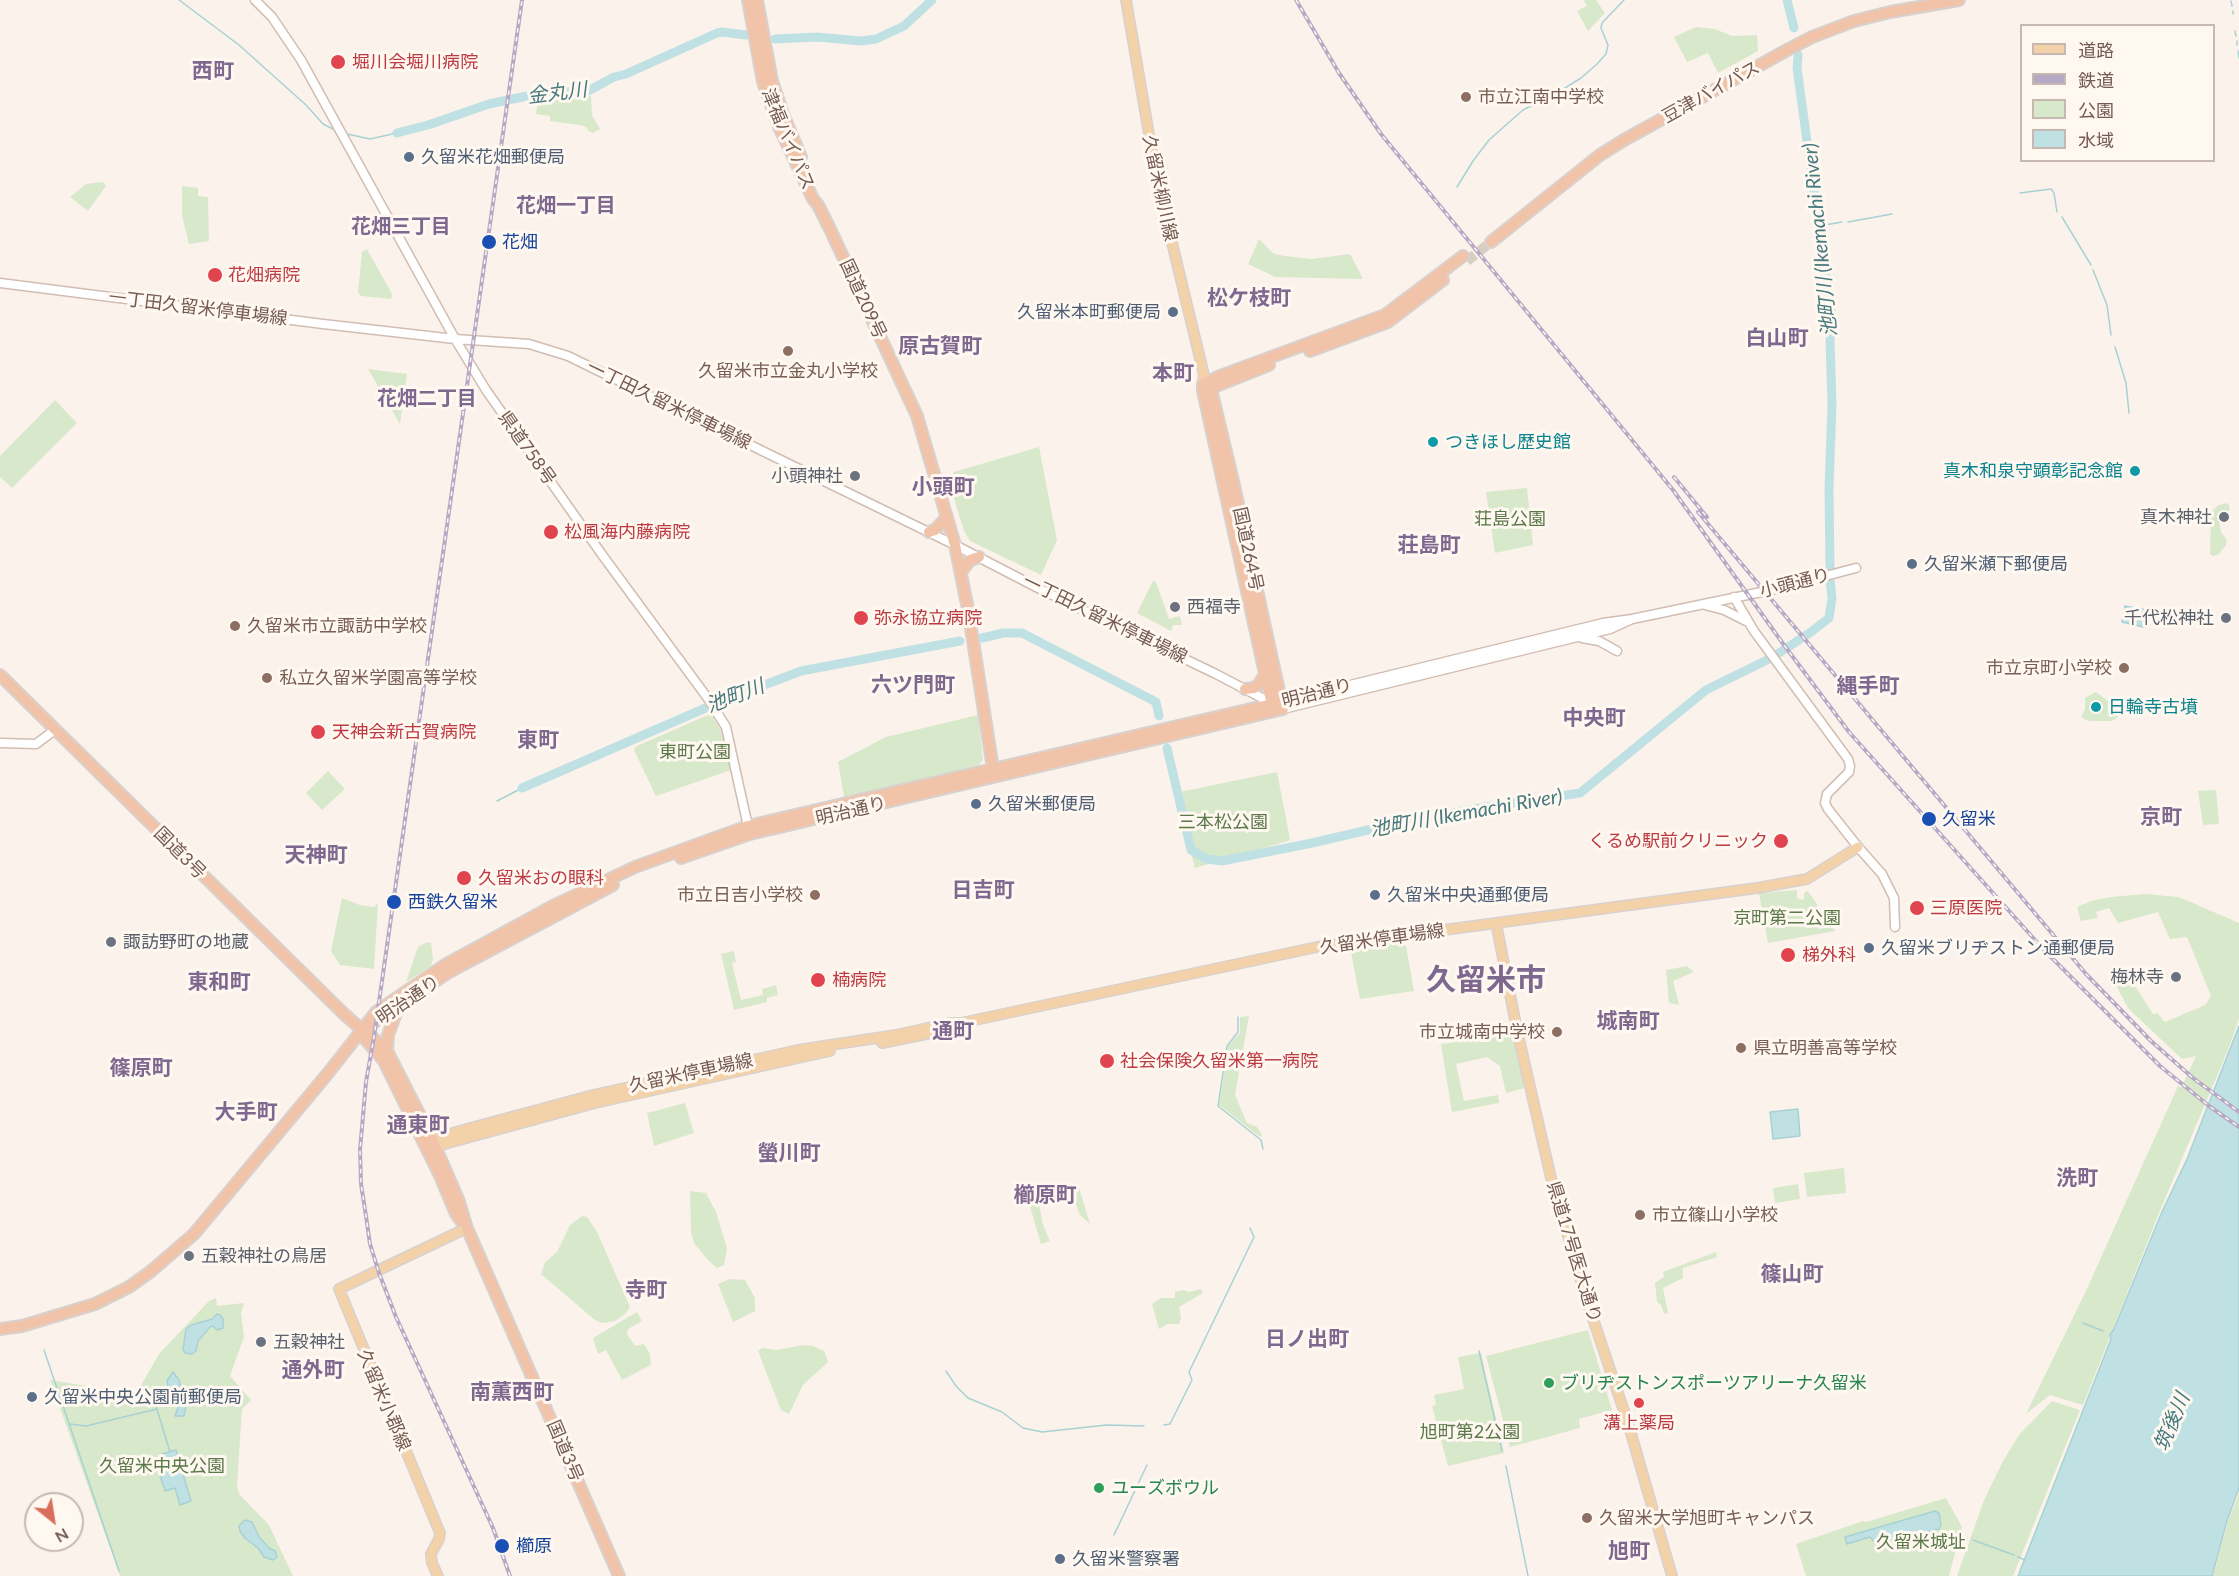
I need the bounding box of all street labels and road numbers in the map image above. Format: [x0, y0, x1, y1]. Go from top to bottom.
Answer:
street label: 豆津バイパス [1659, 56, 1763, 128]
street label: 津福バイパス [757, 85, 819, 193]
street label: 久留米柳川線 [1138, 133, 1182, 243]
street label: 国道209号 [835, 256, 891, 342]
street label: 一丁田久留米停車場線 [107, 286, 289, 330]
street label: 一丁田久留米停車場線 [583, 356, 755, 454]
street label: 県道758号 [494, 407, 560, 489]
street label: 国道264号 [1229, 505, 1267, 593]
street label: 小頭通り [1757, 564, 1833, 602]
street label: 一丁田久留米停車場線 [1019, 570, 1191, 668]
street label: 明治通り [1279, 674, 1355, 712]
street label: 明治通り [813, 792, 889, 830]
street label: 国道3号 [150, 823, 210, 883]
street label: 久留米停車場線 [1318, 920, 1446, 958]
street label: 明治通り [372, 971, 444, 1029]
street label: 久留米停車場線 [627, 1049, 755, 1097]
street label: 県道17号医大通り [1542, 1179, 1606, 1325]
street label: 久留米小郡線 [353, 1346, 415, 1454]
street label: 国道3号 [542, 1417, 588, 1485]

